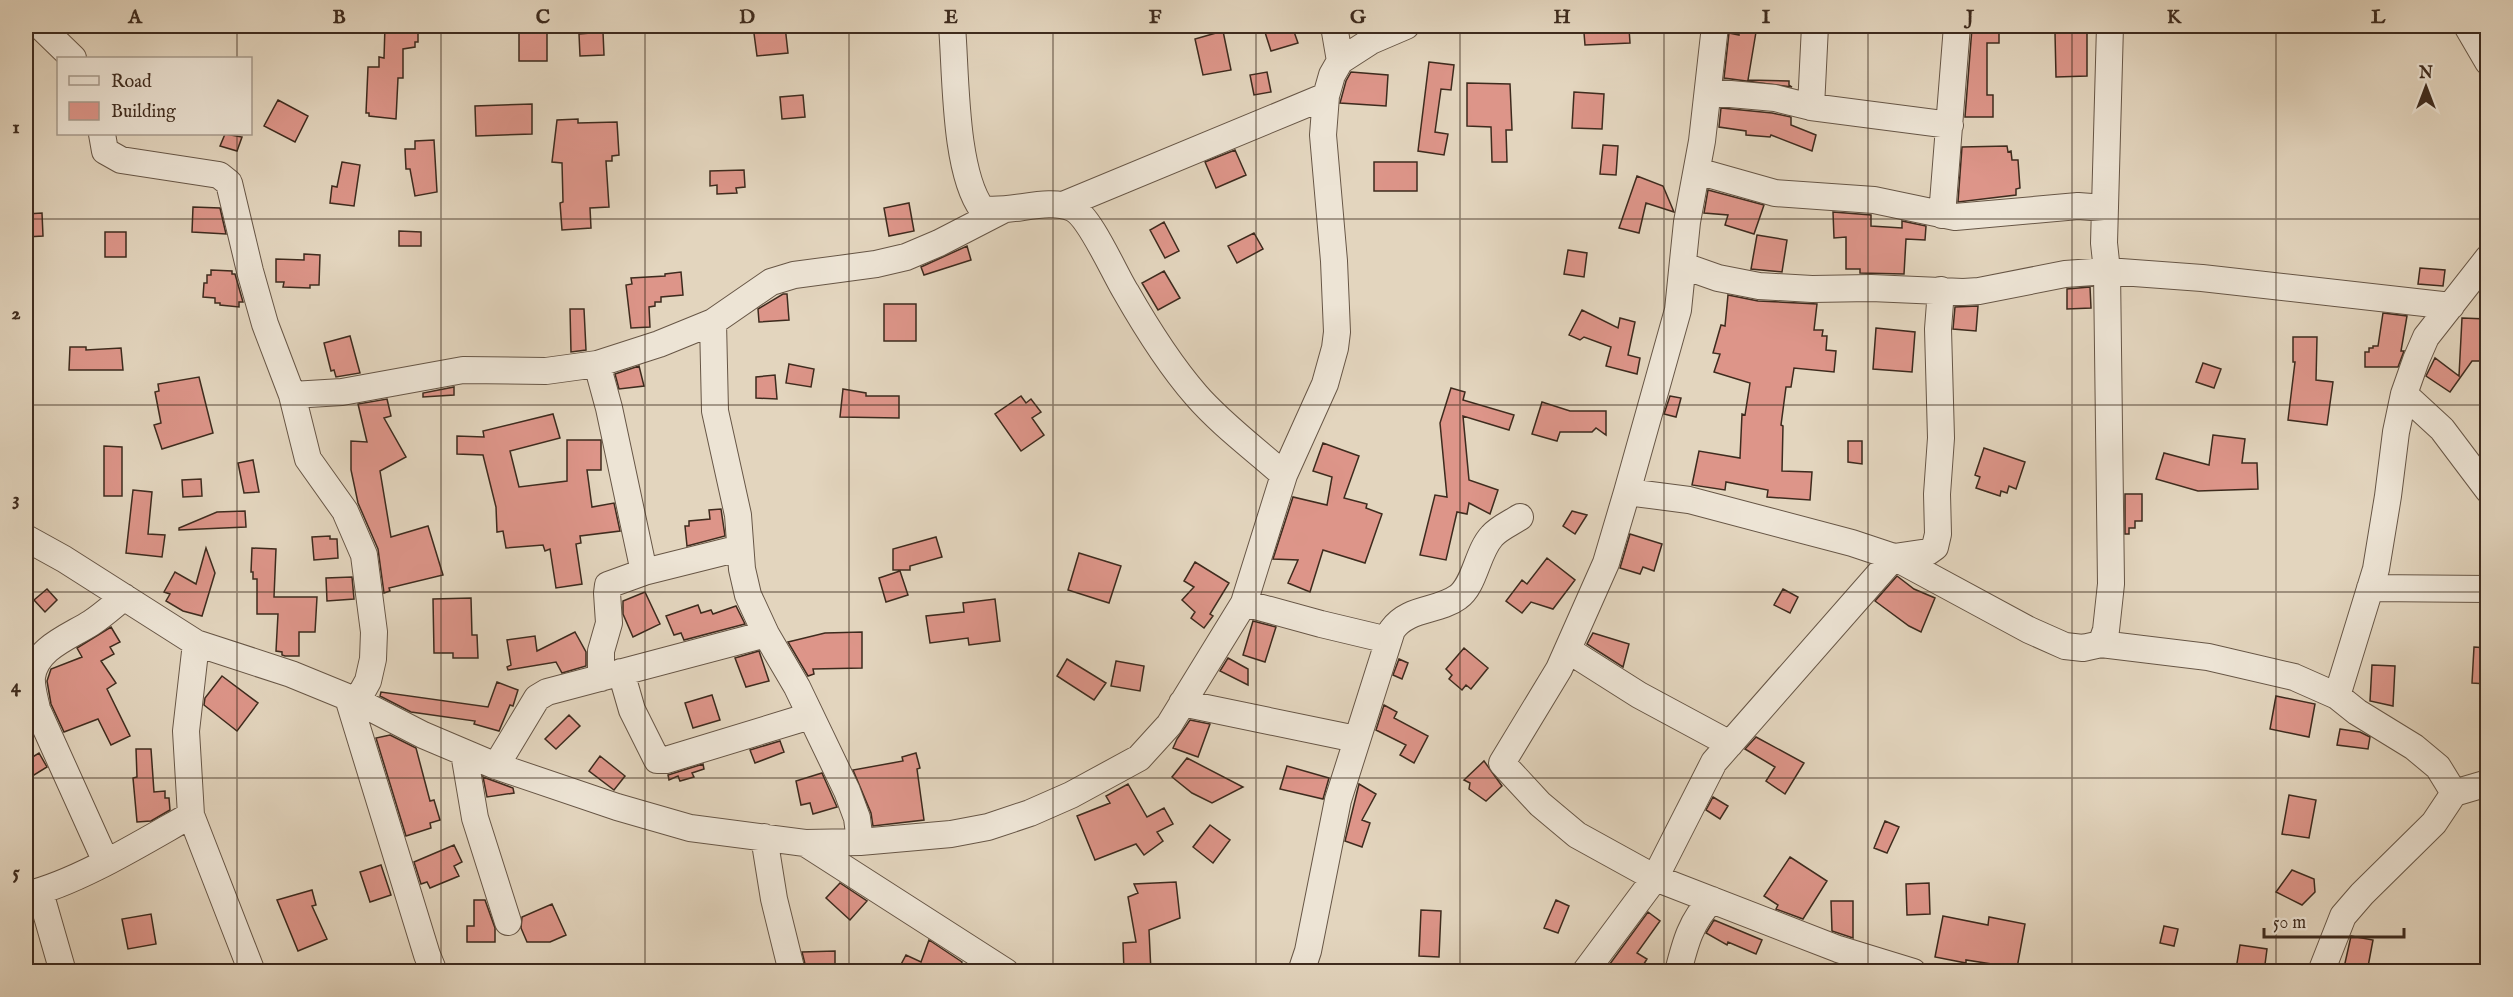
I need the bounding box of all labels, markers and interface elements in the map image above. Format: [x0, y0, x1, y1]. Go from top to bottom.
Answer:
text: A [127, 5, 143, 30]
text: B [332, 5, 346, 30]
text: C [536, 5, 550, 30]
text: D [739, 5, 755, 30]
text: E [944, 5, 958, 30]
text: F [1149, 5, 1162, 30]
text: G [1350, 5, 1367, 30]
text: H [1553, 5, 1571, 30]
text: I [1762, 5, 1771, 30]
text: J [1963, 5, 1975, 30]
text: K [2167, 5, 2183, 30]
text: L [2371, 5, 2386, 30]
legend [57, 57, 252, 135]
north arrow [2396, 57, 2456, 117]
text: N [2418, 64, 2433, 84]
text: Road [111, 71, 152, 94]
text: Building [111, 101, 176, 124]
text: 1 [12, 115, 20, 140]
text: 2 [11, 301, 21, 326]
text: 3 [12, 487, 20, 512]
text: 4 [11, 674, 22, 699]
text: 5 [12, 860, 20, 885]
scale bar [2264, 901, 2404, 939]
text: 50 m [2273, 912, 2306, 935]

